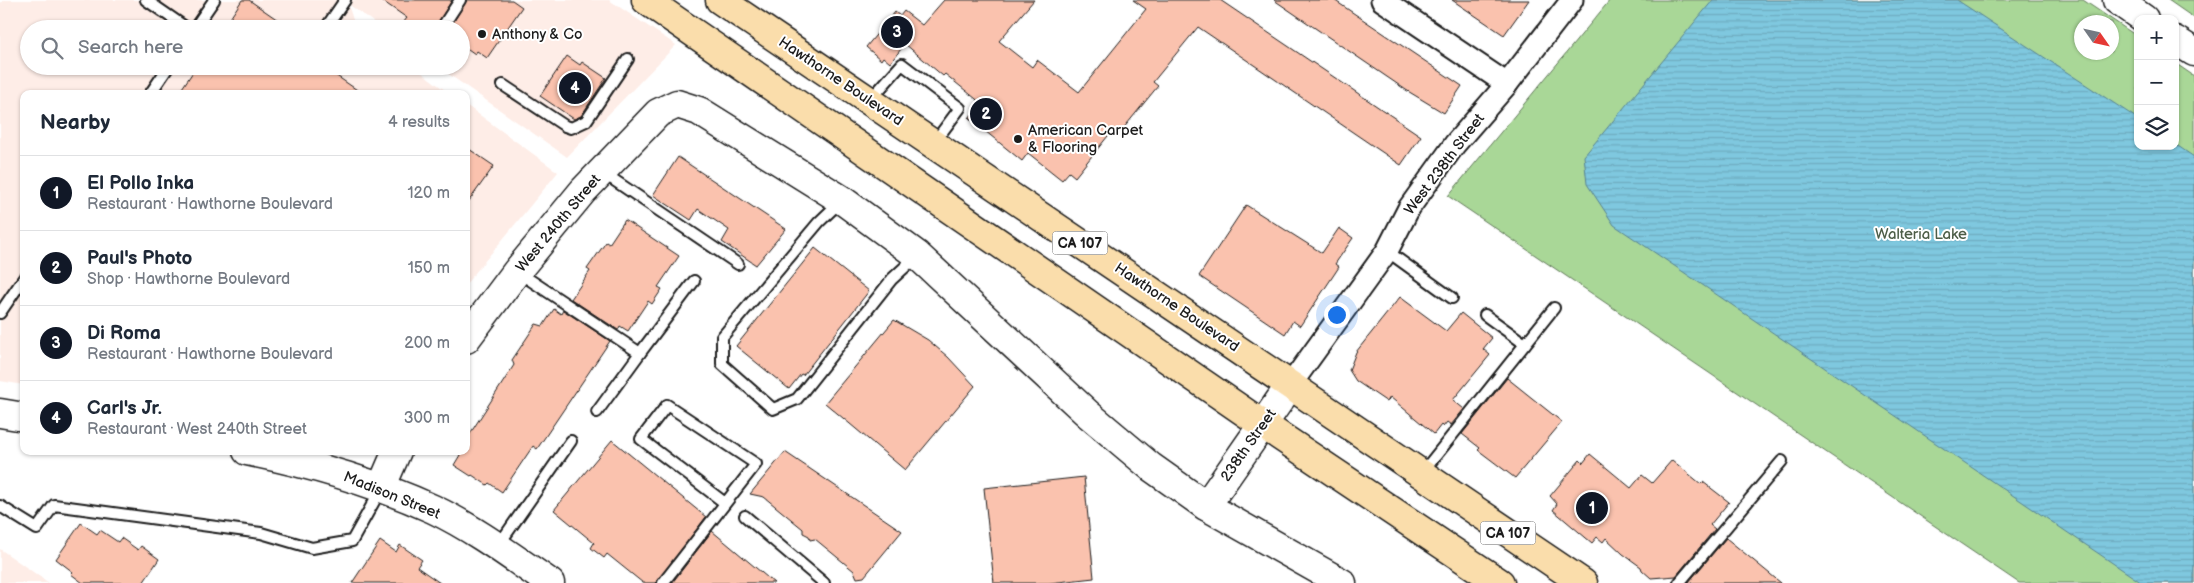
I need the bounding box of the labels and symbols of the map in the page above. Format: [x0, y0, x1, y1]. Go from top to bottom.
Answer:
pin: 3 [881, 13, 913, 51]
north arrow [2074, 15, 2119, 60]
place label: Anthony & Co [492, 25, 583, 44]
marker: Anthony & Co [476, 28, 488, 40]
street label: Hawthorne Boulevard [775, 33, 907, 130]
pin: 4 [559, 69, 591, 107]
pin: 2 [970, 95, 1002, 133]
street label: West 238th Street [1400, 109, 1489, 219]
place label: American Carpet & Flooring [1028, 121, 1144, 157]
marker: American Carpet & Flooring [1012, 133, 1024, 145]
street label: West 240th Street [512, 170, 605, 276]
park label: Walteria Lake [1875, 225, 1967, 244]
road number: CA 107 [1052, 232, 1108, 254]
street label: Hawthorne Boulevard [1111, 259, 1243, 356]
your location [1324, 302, 1350, 328]
street label: 238th Street [1216, 405, 1281, 485]
street label: Madison Street [341, 467, 443, 524]
pin: 1 [1576, 489, 1608, 527]
road number: CA 107 [1480, 522, 1536, 544]

